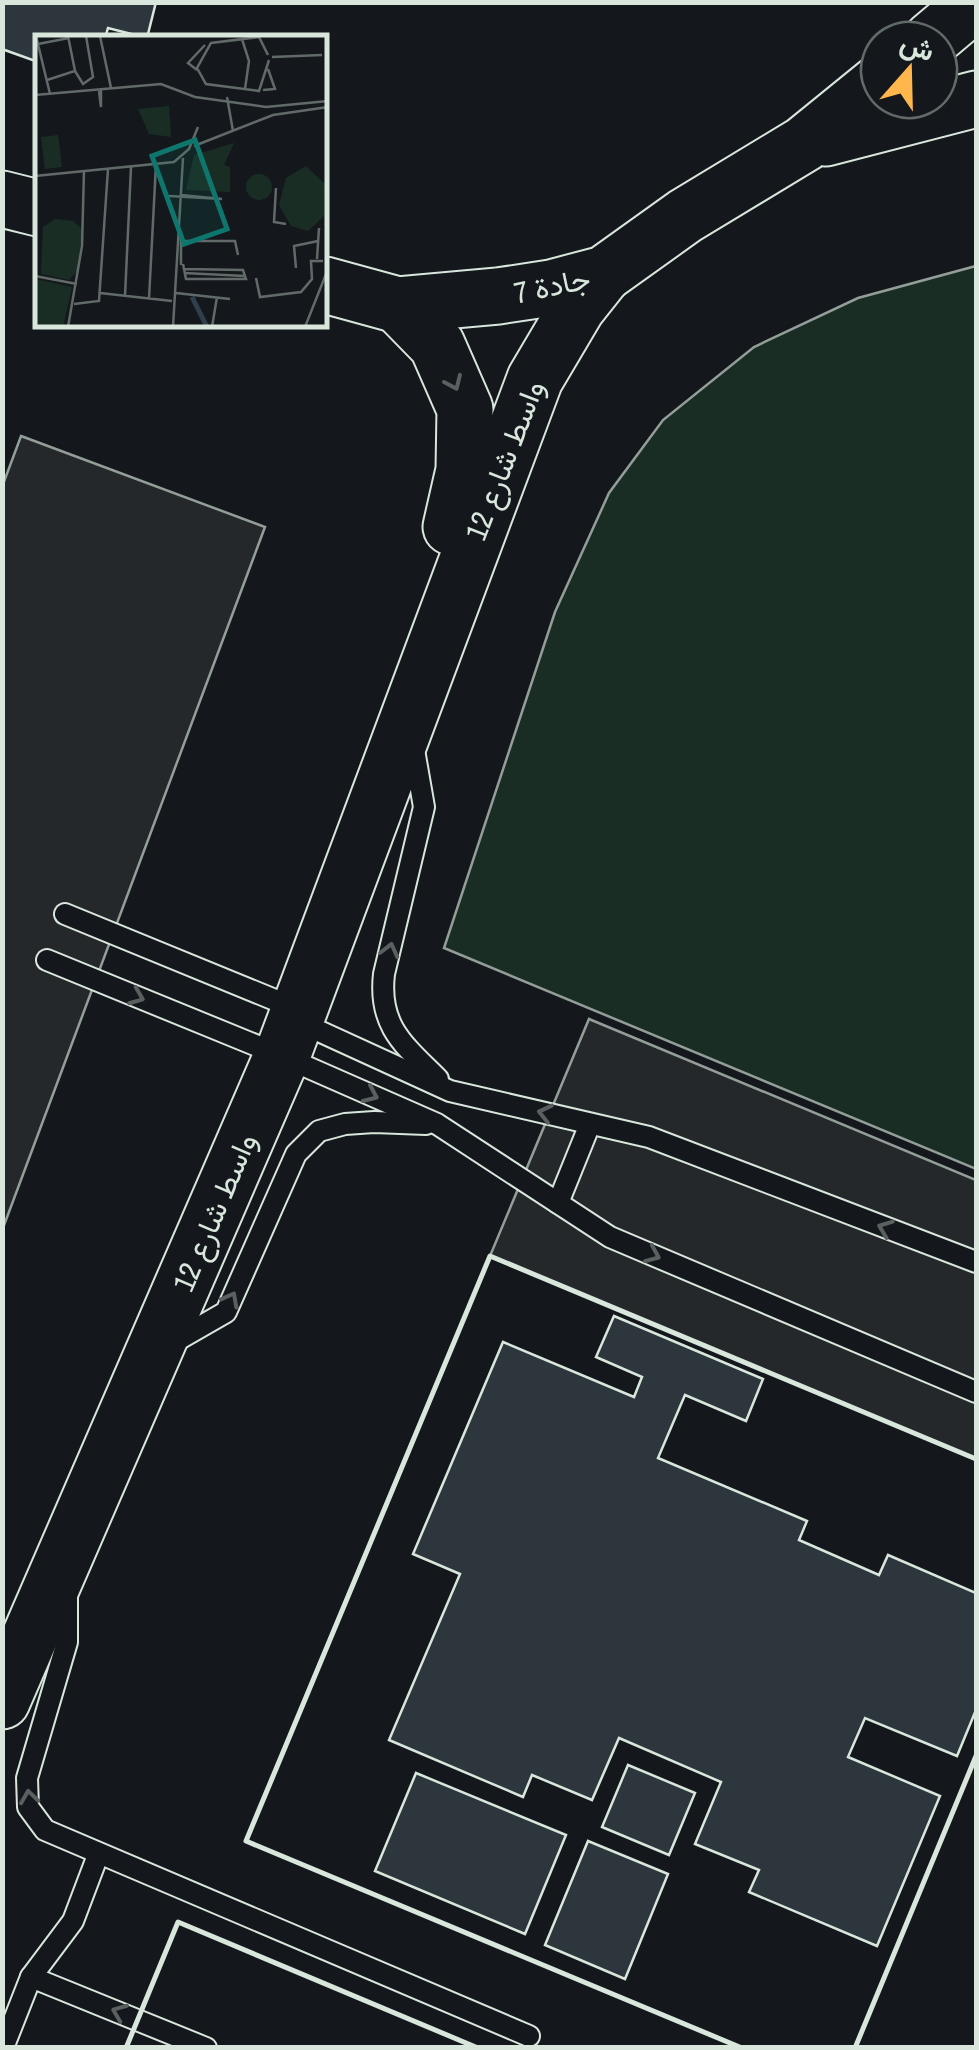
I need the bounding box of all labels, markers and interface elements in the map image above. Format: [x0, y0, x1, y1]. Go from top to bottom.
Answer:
north arrow [859, 20, 959, 120]
text: ش [895, 23, 940, 70]
inset map [35, 35, 328, 328]
street label: جادة 7 [510, 257, 594, 313]
one-way arrow [442, 373, 462, 391]
street label: واسط شارع 12 [455, 374, 554, 546]
one-way arrow [378, 942, 399, 959]
one-way arrow [127, 985, 145, 1005]
one-way arrow [361, 1083, 379, 1103]
one-way arrow [537, 1104, 554, 1125]
street label: واسط شارع 12 [163, 1127, 266, 1298]
one-way arrow [878, 1219, 895, 1239]
one-way arrow [643, 1243, 661, 1263]
one-way arrow [219, 1291, 238, 1310]
one-way arrow [20, 1789, 41, 1805]
one-way arrow [111, 2004, 129, 2024]

